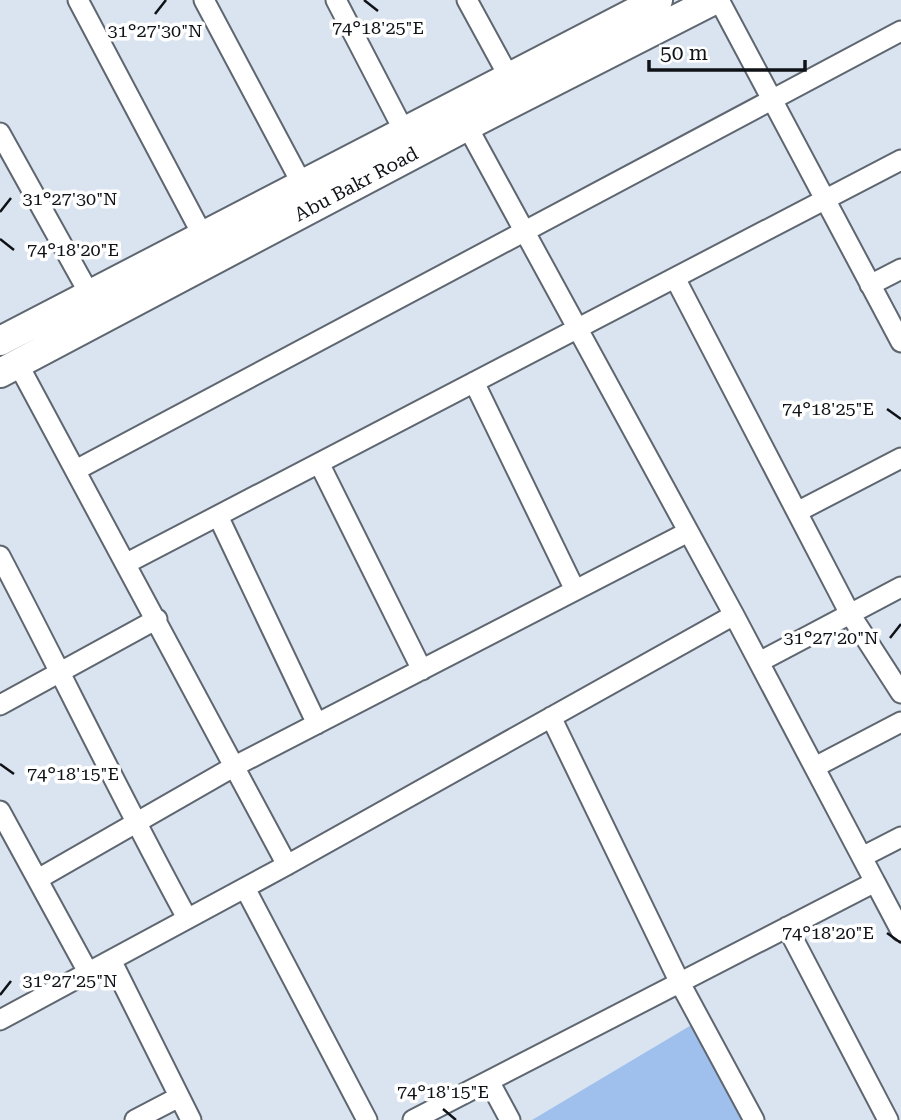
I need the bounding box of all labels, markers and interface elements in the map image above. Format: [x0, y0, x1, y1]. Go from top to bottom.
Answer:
text: 74°18'25"E [332, 17, 424, 38]
text: 31°27'30"N [108, 20, 202, 41]
scale bar [649, 28, 805, 72]
text: 50 m [660, 41, 708, 65]
street label: Abu Bakr Road [290, 142, 422, 226]
text: 31°27'30"N [23, 188, 117, 209]
text: 74°18'20"E [27, 239, 119, 260]
text: 74°18'25"E [782, 398, 874, 419]
text: 31°27'20"N [784, 627, 878, 648]
text: 74°18'15"E [27, 763, 119, 784]
text: 74°18'20"E [782, 922, 874, 943]
text: 31°27'25"N [23, 970, 117, 991]
text: 74°18'15"E [397, 1081, 489, 1102]

